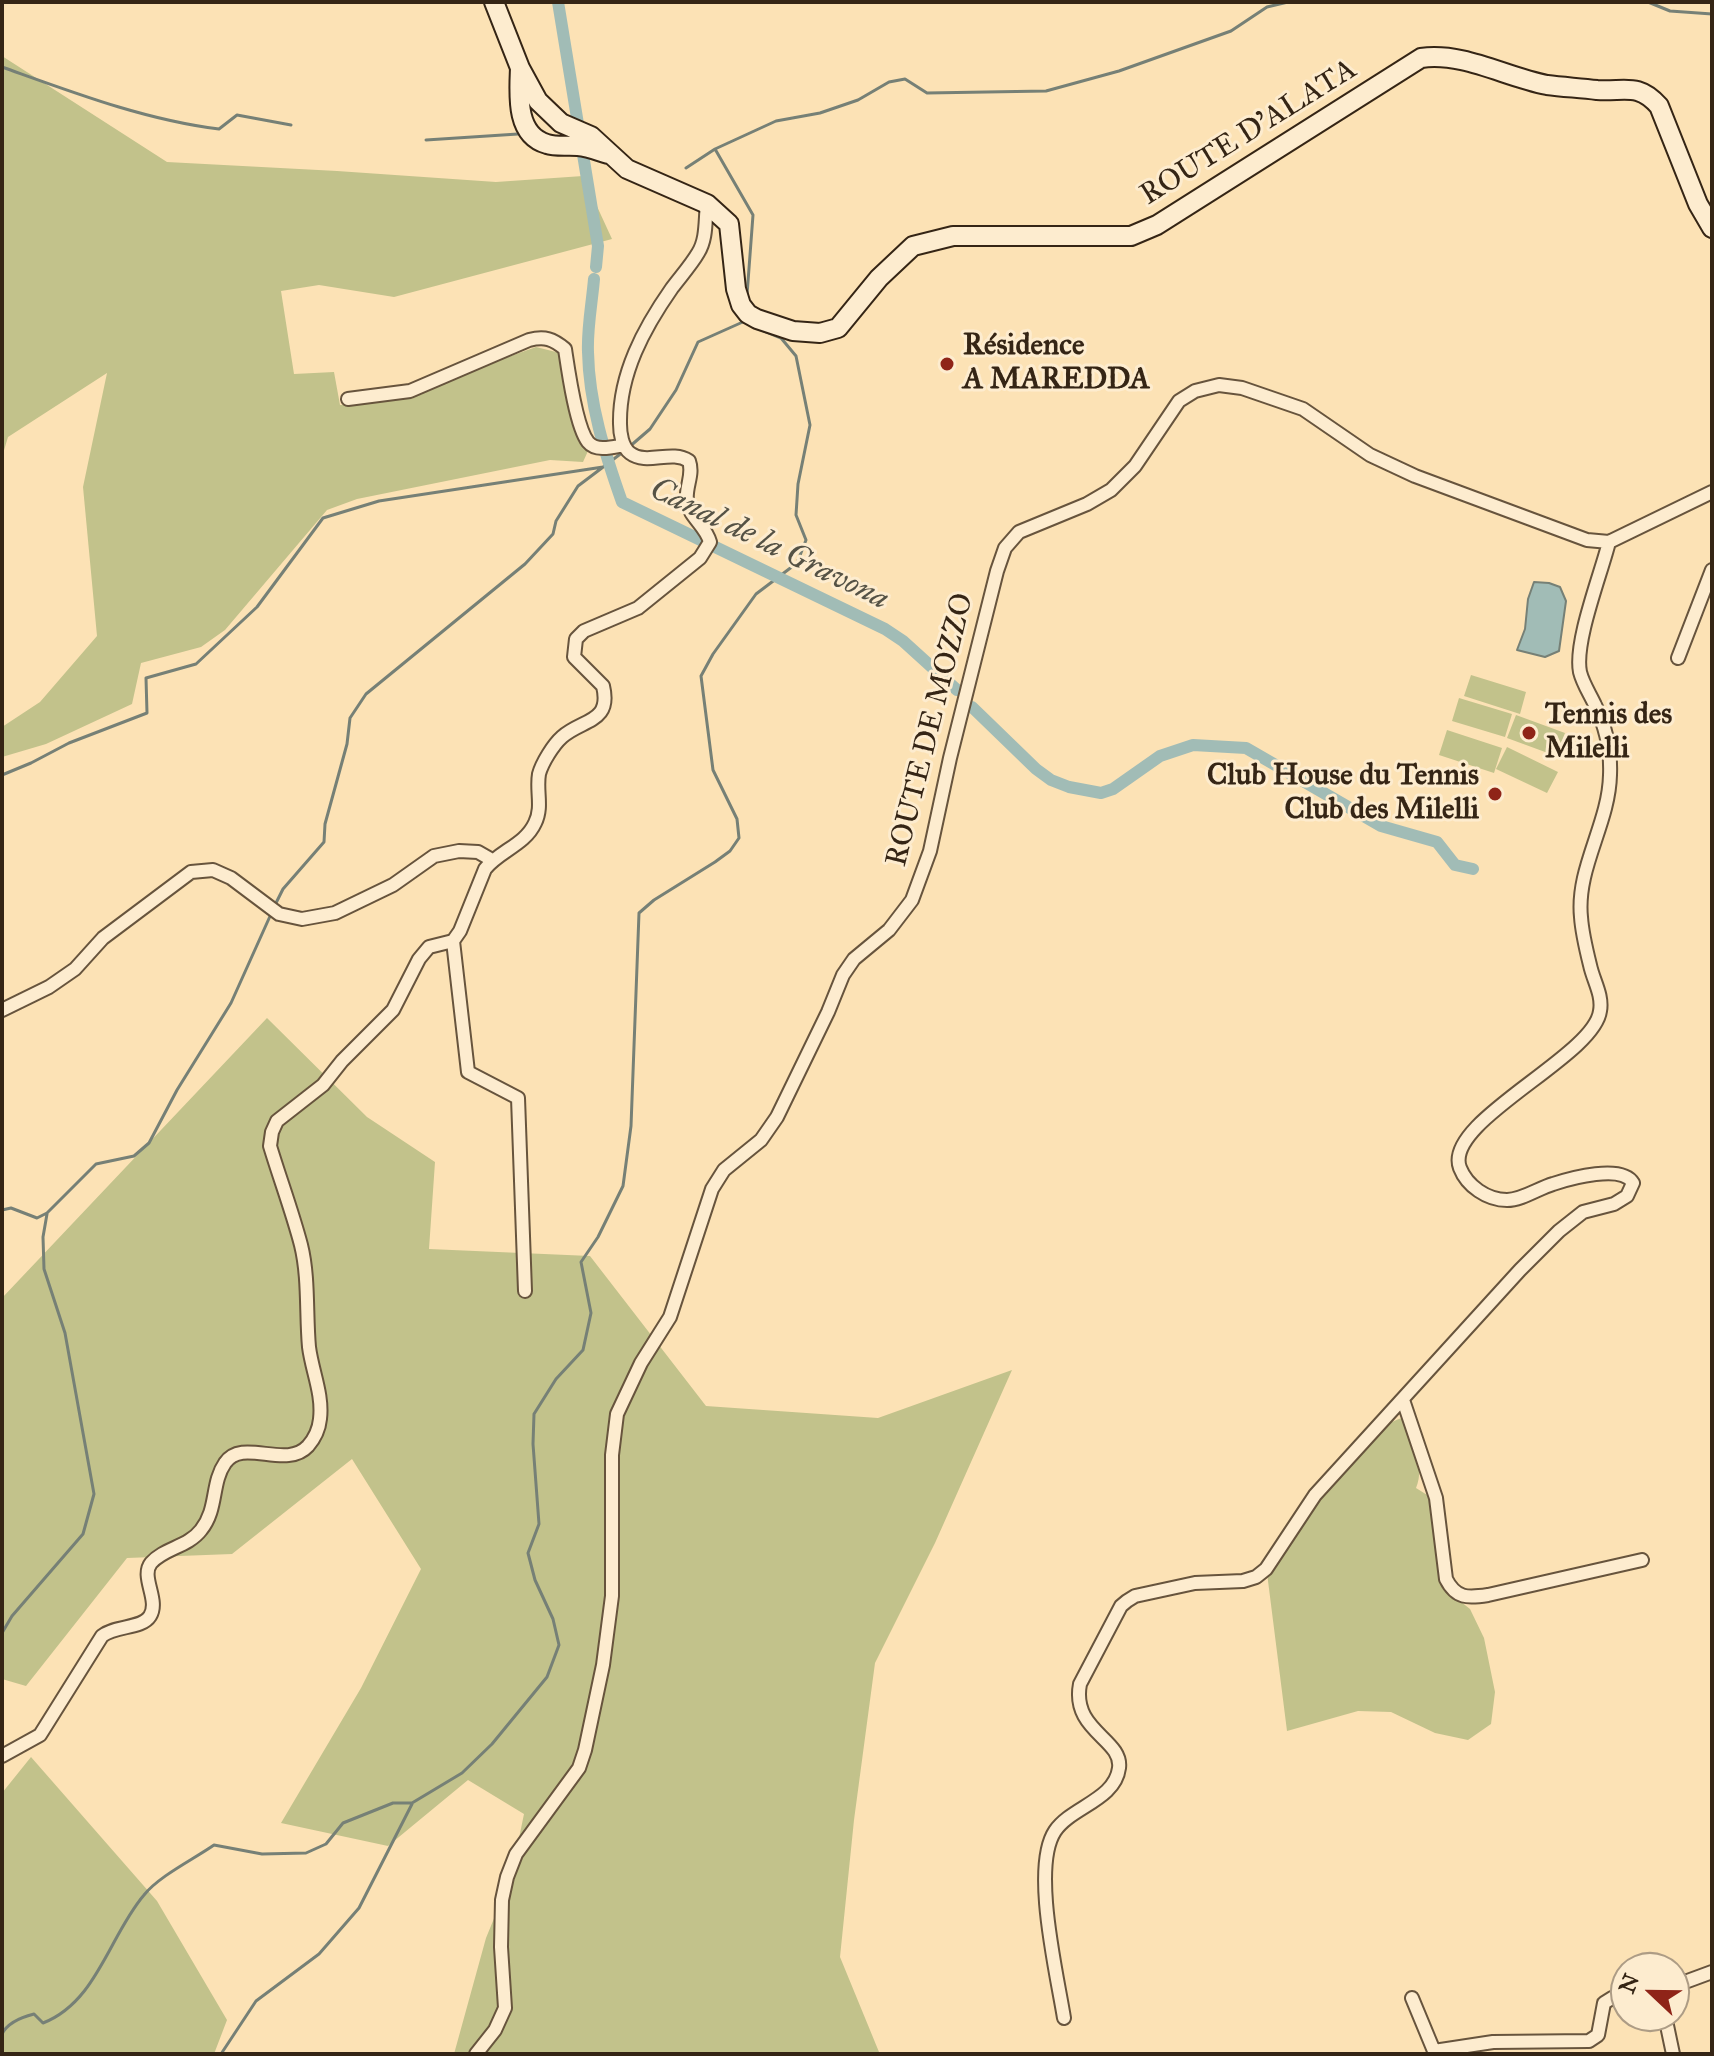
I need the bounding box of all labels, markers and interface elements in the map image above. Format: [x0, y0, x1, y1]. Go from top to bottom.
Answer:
street label: ROUTE D'ALATA [1134, 52, 1364, 214]
place label: Résidence A MAREDDA [963, 329, 1150, 400]
marker: Résidence A MAREDDA [938, 355, 956, 373]
water label: Canal de la Gravona [643, 471, 895, 619]
street label: ROUTE DE MOZZO [880, 590, 982, 870]
place label: Tennis des Milelli [1545, 698, 1672, 768]
marker: Tennis des Milelli [1520, 724, 1538, 742]
place label: Club House du Tennis Club des Milelli [1207, 759, 1479, 830]
marker: Club House du Tennis Club des Milelli [1486, 785, 1504, 803]
north arrow [1610, 1952, 1690, 2032]
text: N [1613, 1970, 1645, 1997]

